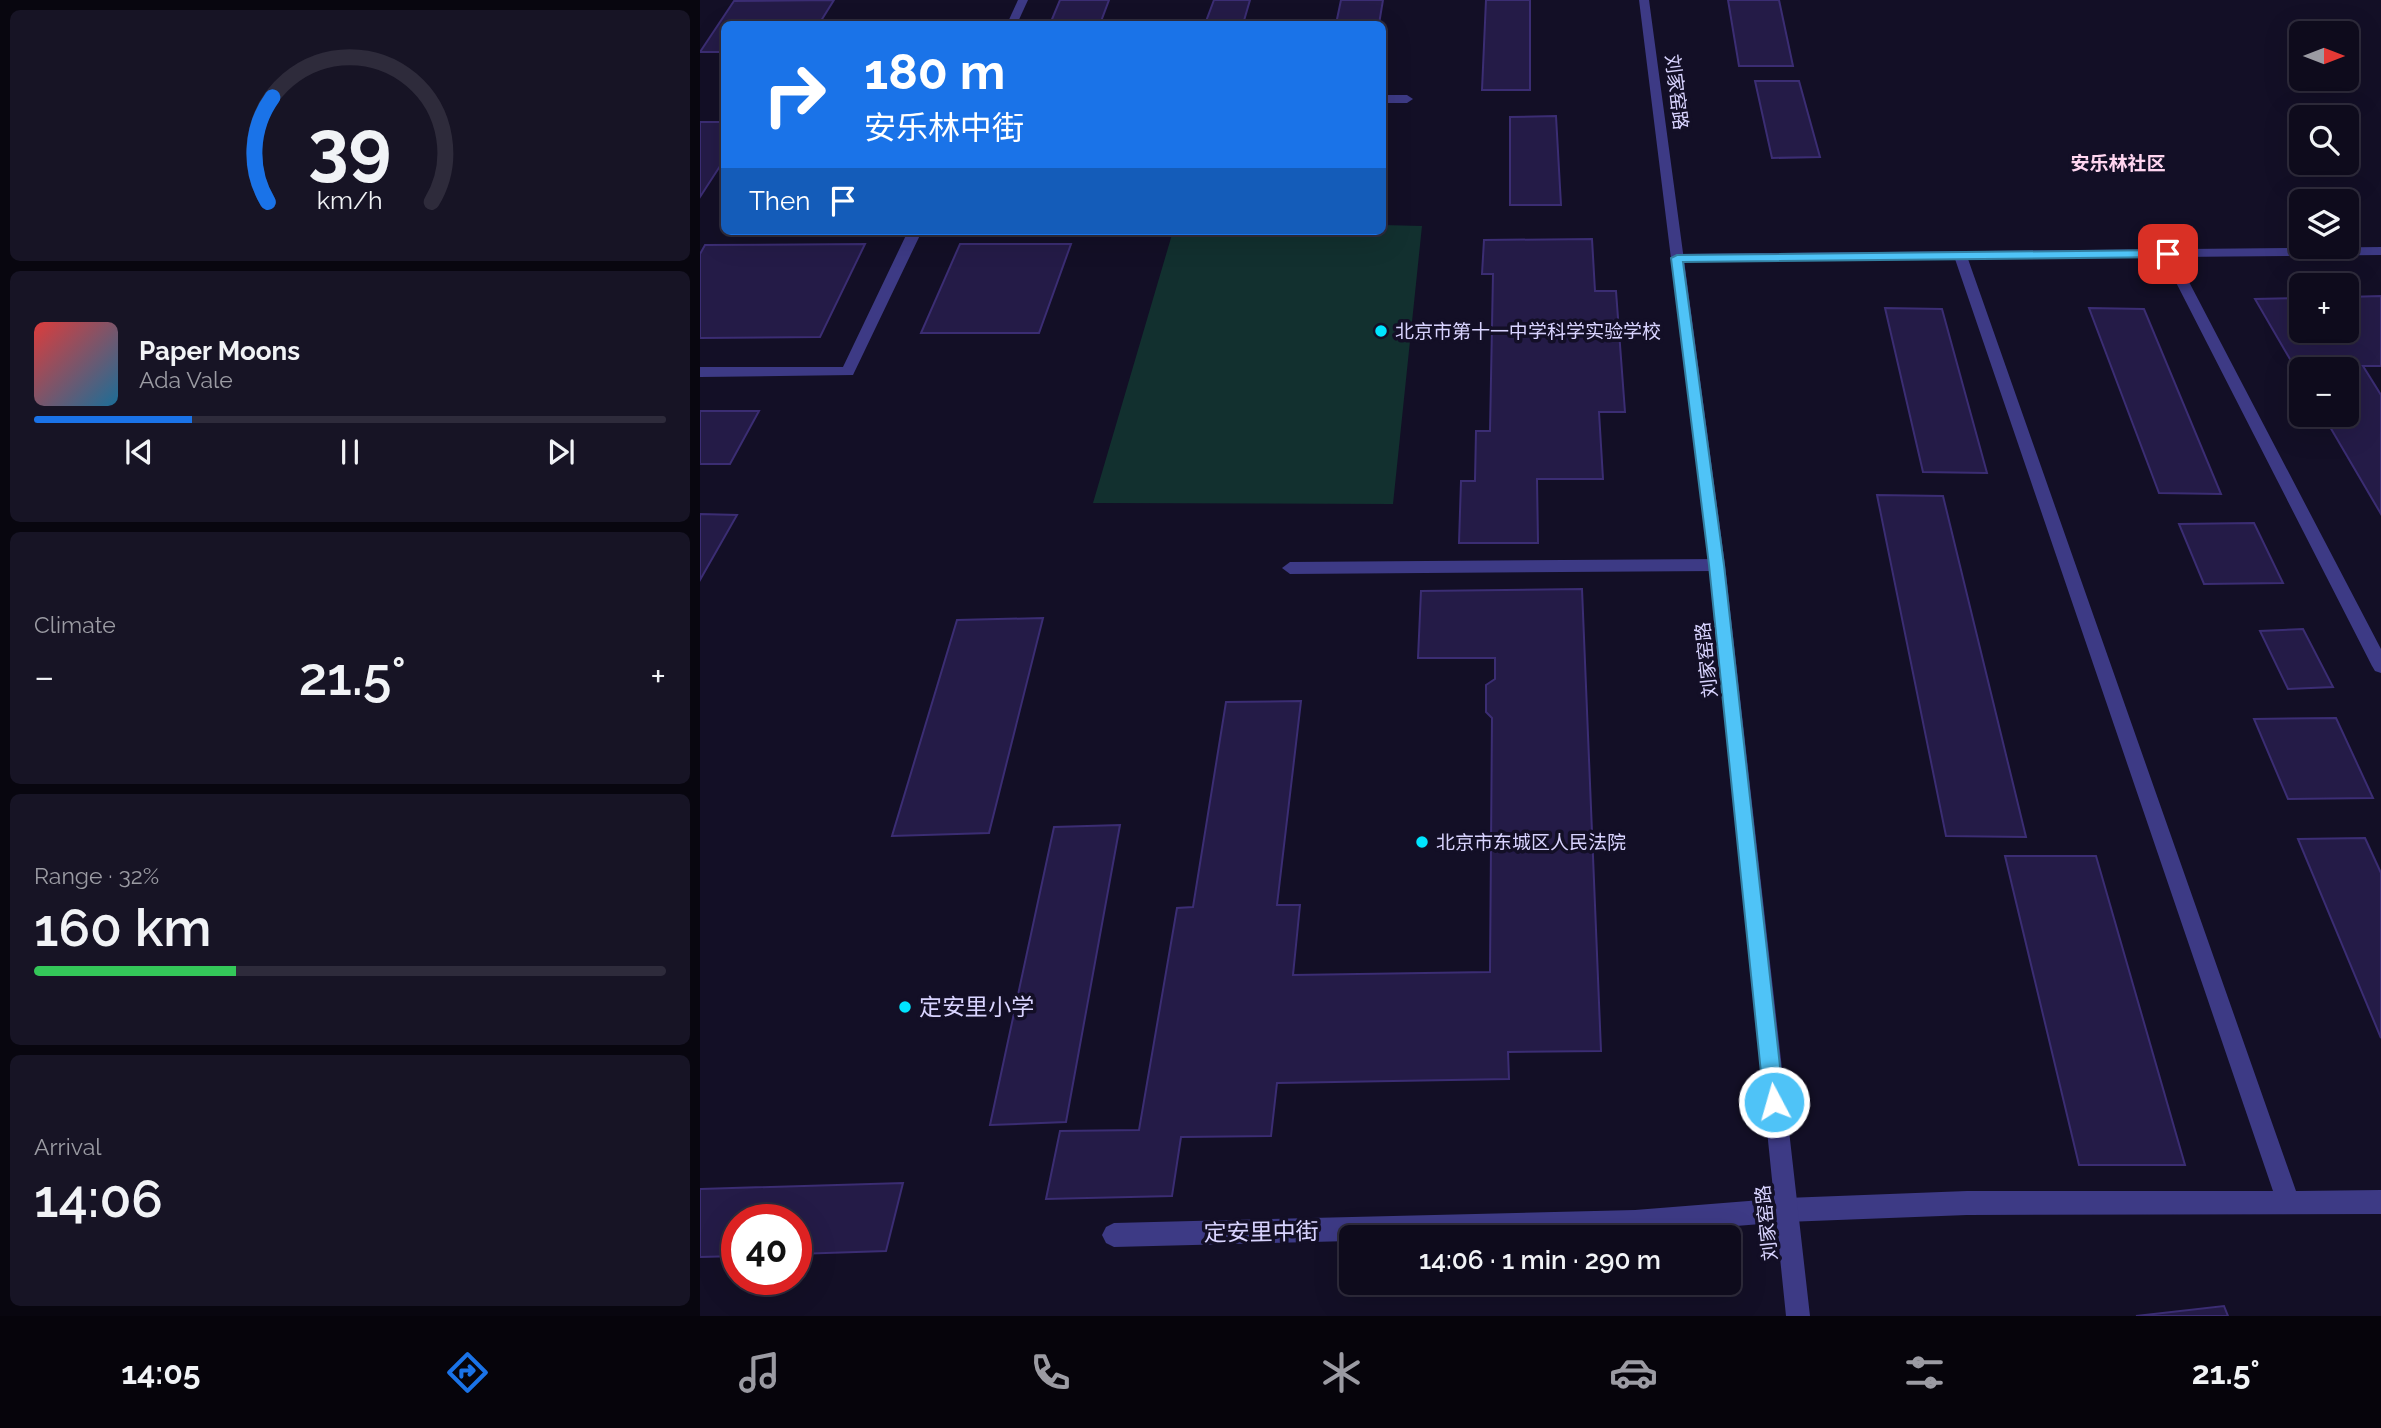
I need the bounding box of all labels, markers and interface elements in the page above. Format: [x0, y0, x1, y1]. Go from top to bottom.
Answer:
north arrow [2289, 21, 2359, 91]
map controls [2289, 21, 2359, 427]
text: 180 m [864, 43, 1005, 100]
icon: right [749, 49, 840, 140]
street label: 刘家窑路 [1661, 53, 1693, 131]
text: 39 [308, 104, 392, 189]
button: search [2289, 105, 2359, 175]
text: 安乐林中街 [864, 109, 1024, 146]
district label: 安乐林社区 [2070, 152, 2166, 174]
icon: arrive [824, 182, 862, 220]
text: km/h [317, 184, 383, 214]
text: Then [749, 186, 810, 216]
button: layers [2289, 189, 2359, 259]
pin [2138, 224, 2198, 284]
icon: arrive [2149, 235, 2187, 273]
button: + [2289, 273, 2359, 343]
place label: 北京市第十一中学科学实验学校 [1395, 320, 1661, 342]
marker: 北京市第十一中学科学实验学校 [1373, 323, 1389, 339]
text: Paper Moons [139, 336, 300, 366]
button: − [2289, 357, 2359, 427]
text: Ada Vale [139, 366, 233, 393]
icon: previous [120, 433, 158, 471]
icon: pause [331, 433, 369, 471]
icon: next [542, 433, 580, 471]
text: Climate [34, 611, 116, 638]
street label: 刘家窑路 [1691, 621, 1721, 699]
text: 21.5° [299, 646, 406, 707]
text: − [34, 654, 54, 699]
text: + [650, 654, 666, 699]
place label: 北京市东城区人民法院 [1436, 831, 1626, 853]
marker: 北京市东城区人民法院 [1414, 834, 1430, 850]
text: Range · 32% [34, 862, 159, 889]
text: 160 km [34, 897, 212, 958]
place label: 定安里小学 [919, 993, 1034, 1020]
marker: 定安里小学 [897, 999, 913, 1015]
position arrow [1737, 1065, 1811, 1139]
text: Arrival [34, 1133, 101, 1160]
text: 14:06 [34, 1168, 163, 1229]
street label: 刘家窑路 [1751, 1184, 1781, 1262]
speed limit sign: 40 [721, 1204, 812, 1295]
street label: 定安里中街 [1203, 1217, 1319, 1246]
text: 14:06 · 1 min · 290 m [1419, 1245, 1661, 1275]
icon: directions [443, 1348, 492, 1397]
icon: music [735, 1348, 784, 1397]
icon: phone [1026, 1348, 1075, 1397]
icon: climate [1317, 1348, 1366, 1397]
icon: car [1609, 1348, 1658, 1397]
icon: filters [1900, 1348, 1949, 1397]
text: 14:05 [121, 1354, 201, 1391]
text: 21.5° [2192, 1354, 2260, 1391]

